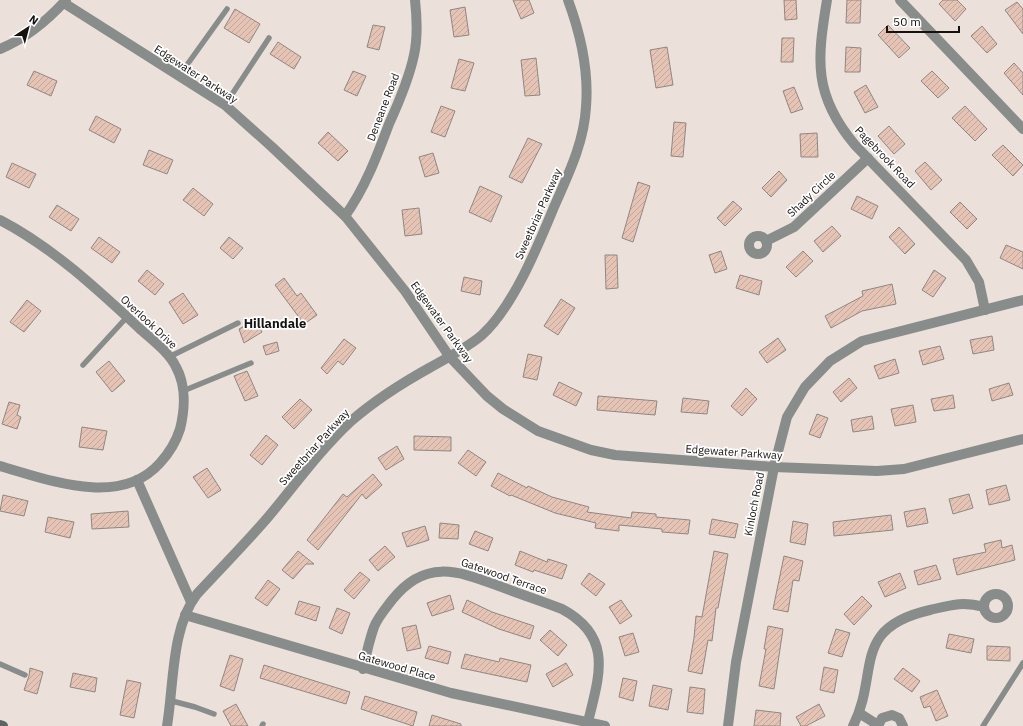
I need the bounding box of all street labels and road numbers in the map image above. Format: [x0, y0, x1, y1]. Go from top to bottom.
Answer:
street label: Edgewater Parkway [151, 42, 241, 107]
street label: Deneane Road [364, 71, 402, 143]
street label: Pagebrook Road [852, 123, 918, 191]
street label: Sweetbriar Parkway [512, 166, 565, 262]
street label: Shady Circle [784, 168, 838, 220]
street label: Edgewater Parkway [408, 279, 476, 366]
street label: Overlook Drive [118, 292, 180, 352]
street label: Sweetbriar Parkway [276, 405, 352, 488]
street label: Edgewater Parkway [685, 442, 783, 462]
street label: Kinloch Road [741, 471, 767, 537]
street label: Gatewood Terrace [459, 555, 549, 597]
street label: Gatewood Place [357, 648, 437, 684]

